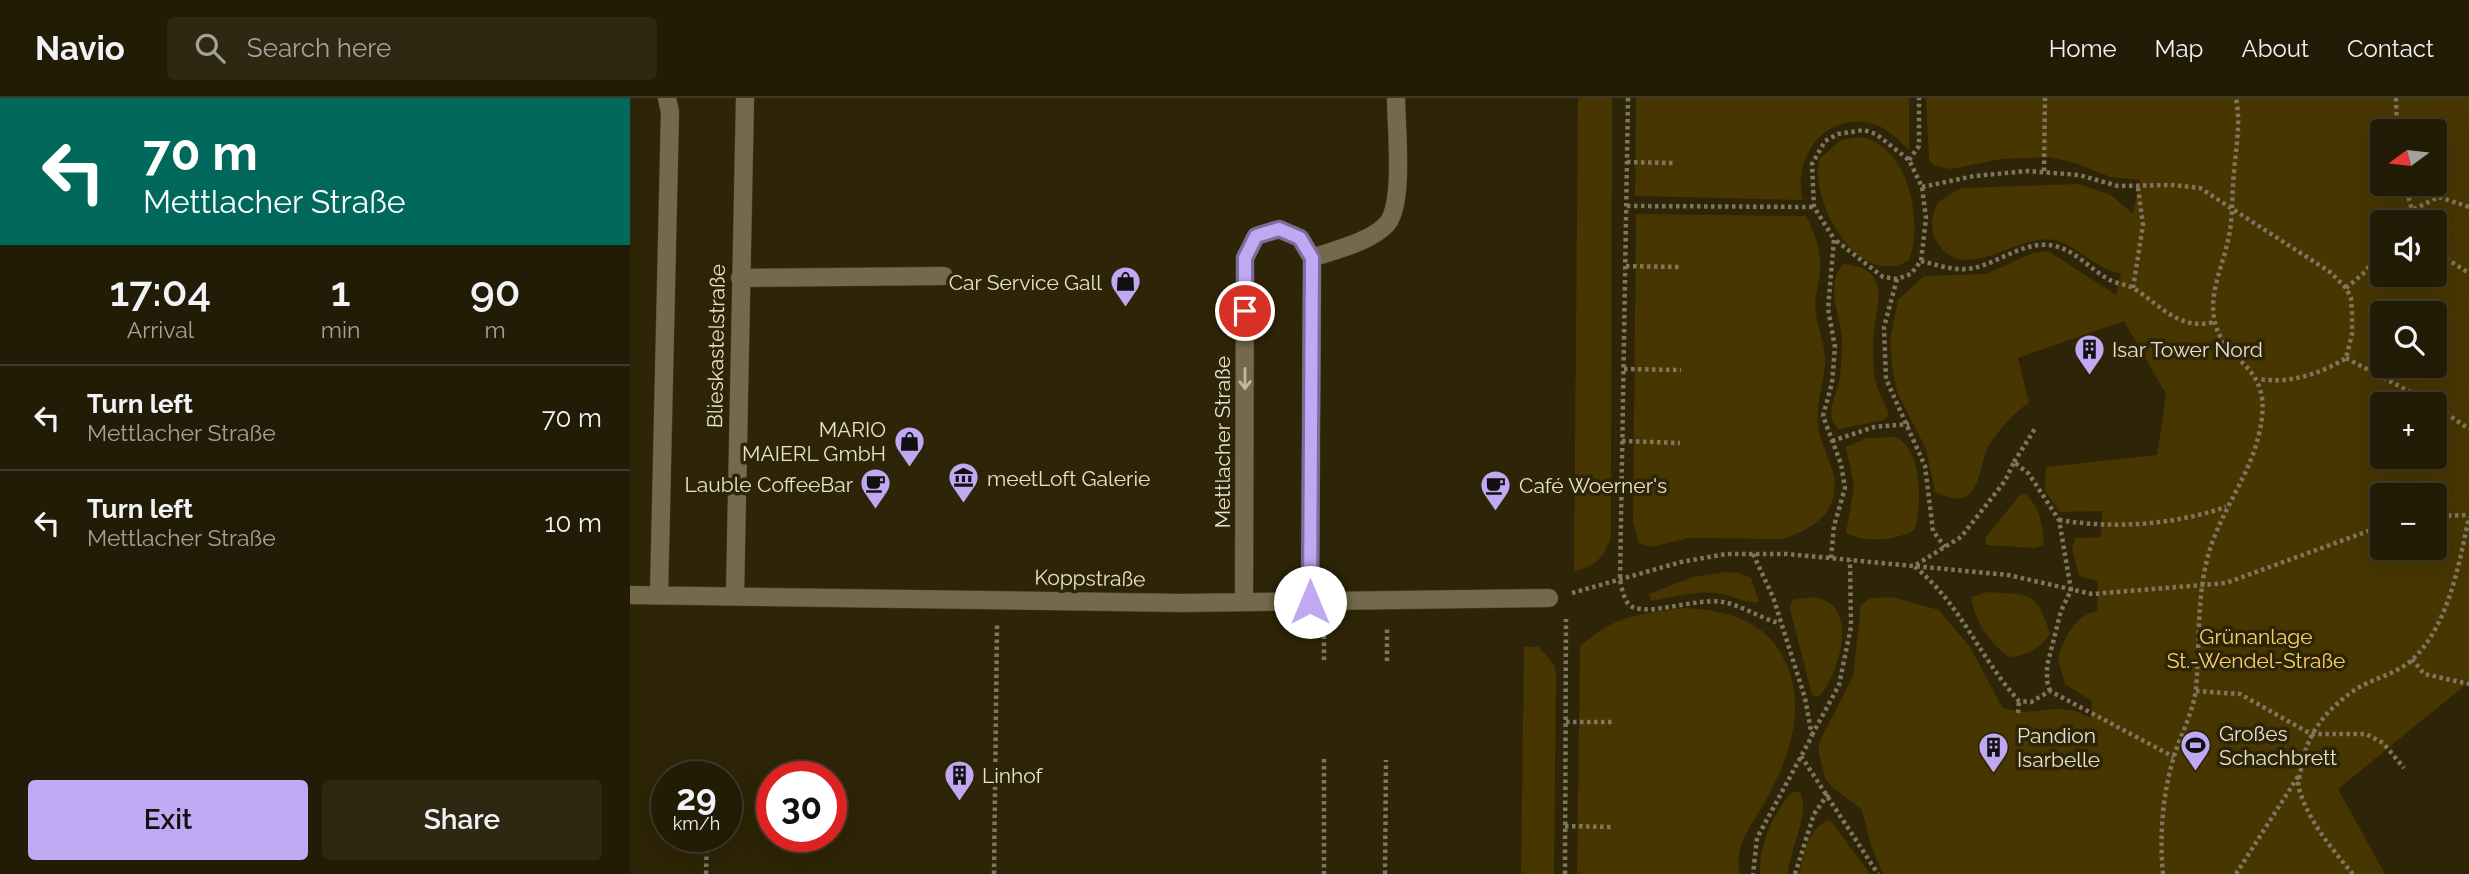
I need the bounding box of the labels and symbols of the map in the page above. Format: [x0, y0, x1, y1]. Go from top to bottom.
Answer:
north arrow [2370, 119, 2446, 196]
street label: Blieskastelstraße [702, 264, 730, 428]
shop icon: Car Service Gall [1108, 265, 1142, 309]
place label: Car Service Gall [949, 270, 1102, 295]
pin [1215, 281, 1275, 341]
building icon: Isar Tower Nord [2072, 332, 2106, 376]
place label: Isar Tower Nord [2112, 337, 2263, 362]
street label: Mettlacher Straße [1210, 356, 1235, 528]
one-way arrow [1238, 367, 1252, 390]
place label: MARIO MAIERL GmbH [742, 417, 886, 466]
shop icon: MARIO MAIERL GmbH [892, 424, 926, 468]
museum icon: meetLoft Galerie [947, 461, 981, 505]
place label: meetLoft Galerie [987, 466, 1150, 491]
cafe icon: Lauble CoffeeBar [859, 467, 893, 511]
cafe icon: Café Woerner's [1479, 468, 1513, 512]
place label: Lauble CoffeeBar [685, 472, 854, 497]
place label: Café Woerner's [1519, 473, 1667, 498]
street label: Koppstraße [1034, 565, 1146, 591]
position arrow [1273, 565, 1347, 639]
park label: Grünanlage St.-Wendel-Straße [2167, 624, 2345, 673]
place label: Großes Schachbrett [2219, 721, 2337, 770]
place label: Pandion Isarbelle [2017, 723, 2100, 772]
sports icon: Großes Schachbrett [2179, 728, 2213, 772]
building icon: Pandion Isarbelle [1977, 730, 2011, 774]
building icon: Linhof [942, 758, 976, 802]
speed limit sign: 30 [756, 761, 847, 852]
place label: Linhof [982, 763, 1044, 788]

